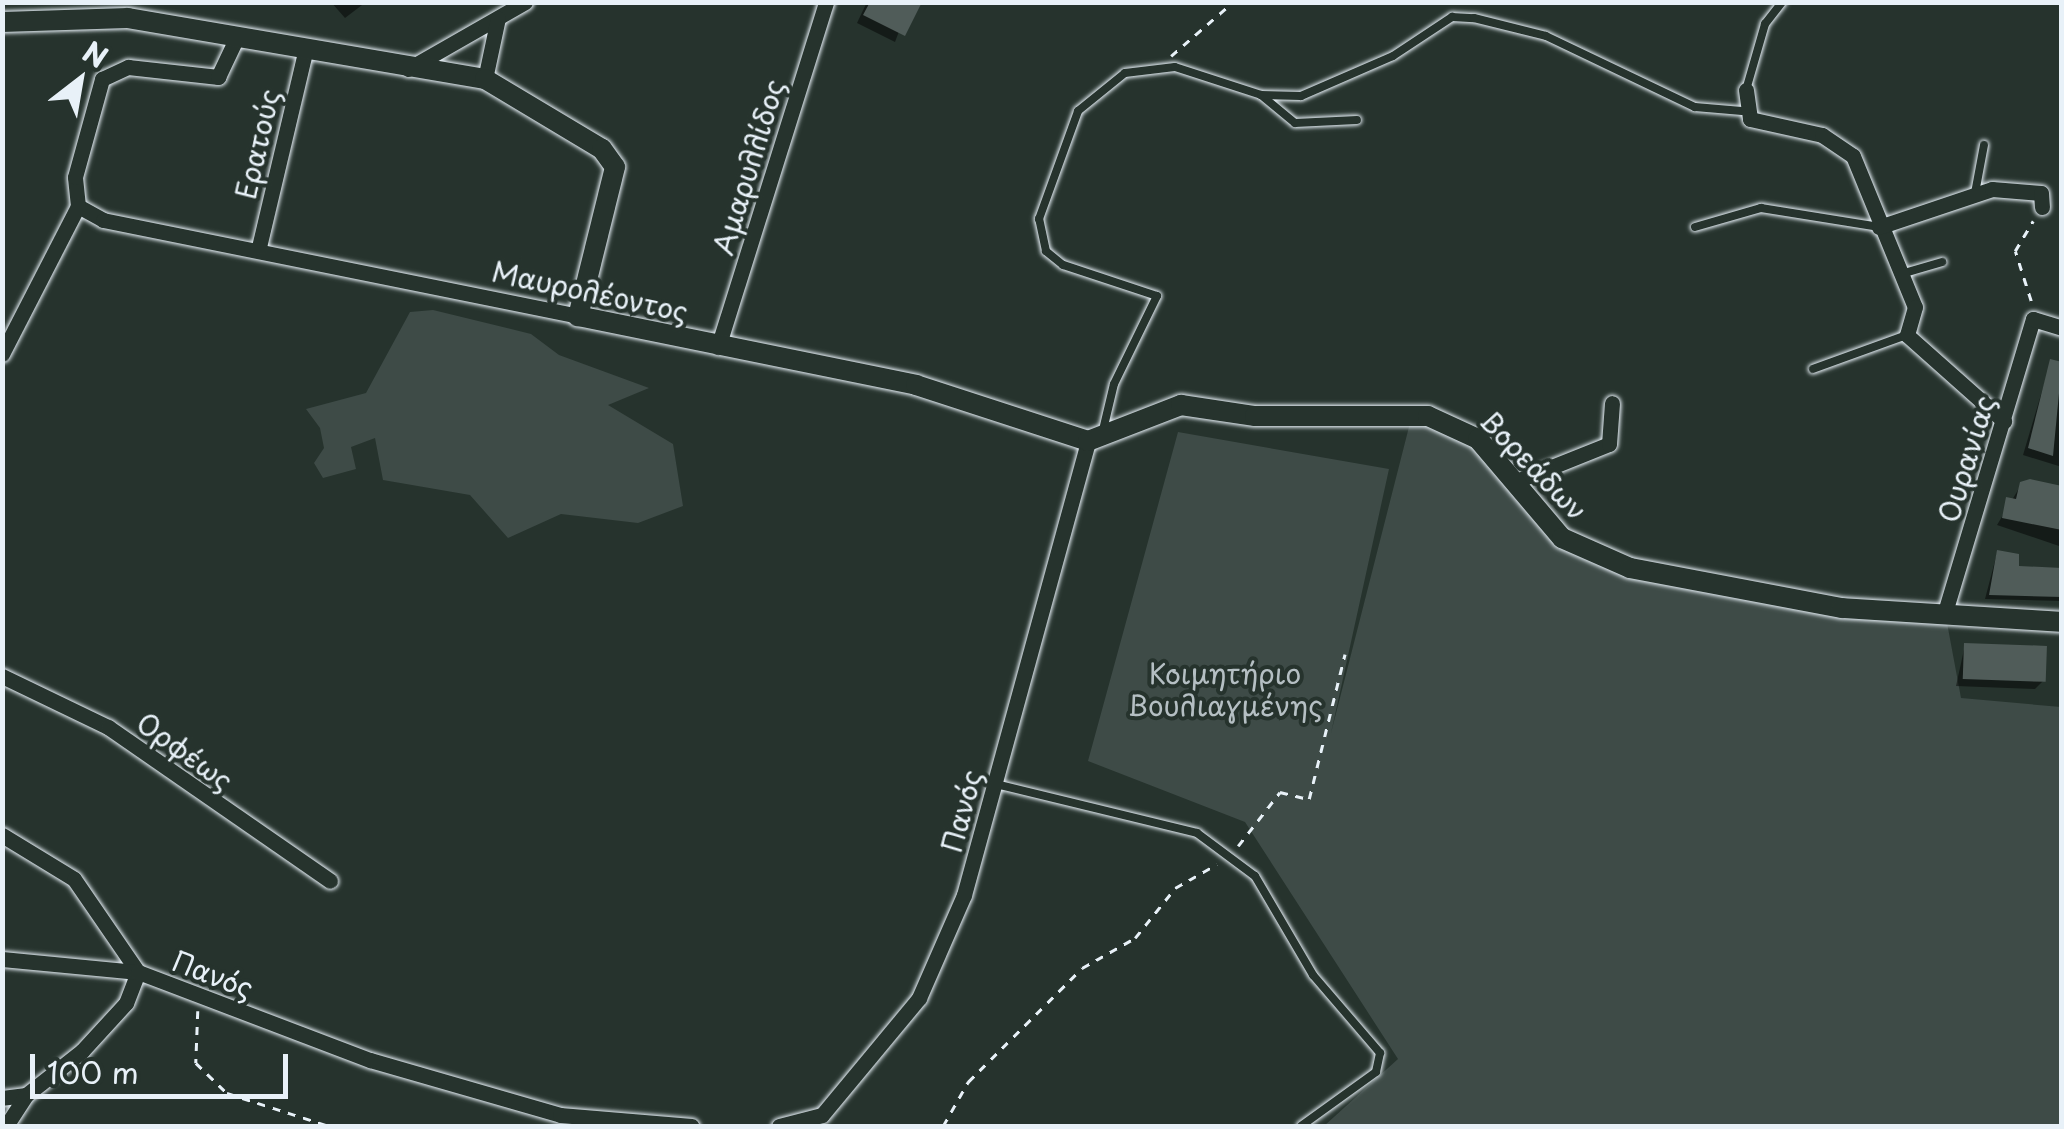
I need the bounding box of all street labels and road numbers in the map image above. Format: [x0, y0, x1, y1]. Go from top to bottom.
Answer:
street label: Αμαρυλλίδος [705, 75, 791, 259]
street label: Ερατούς [228, 86, 286, 202]
street label: Μαυρολέοντος [489, 254, 691, 328]
street label: Ουρανίας [1931, 392, 2001, 526]
street label: Βορεάδων [1474, 403, 1594, 527]
street label: Ορφέως [130, 705, 240, 797]
street label: Πανός [934, 766, 988, 856]
street label: Πανός [168, 943, 258, 1005]

